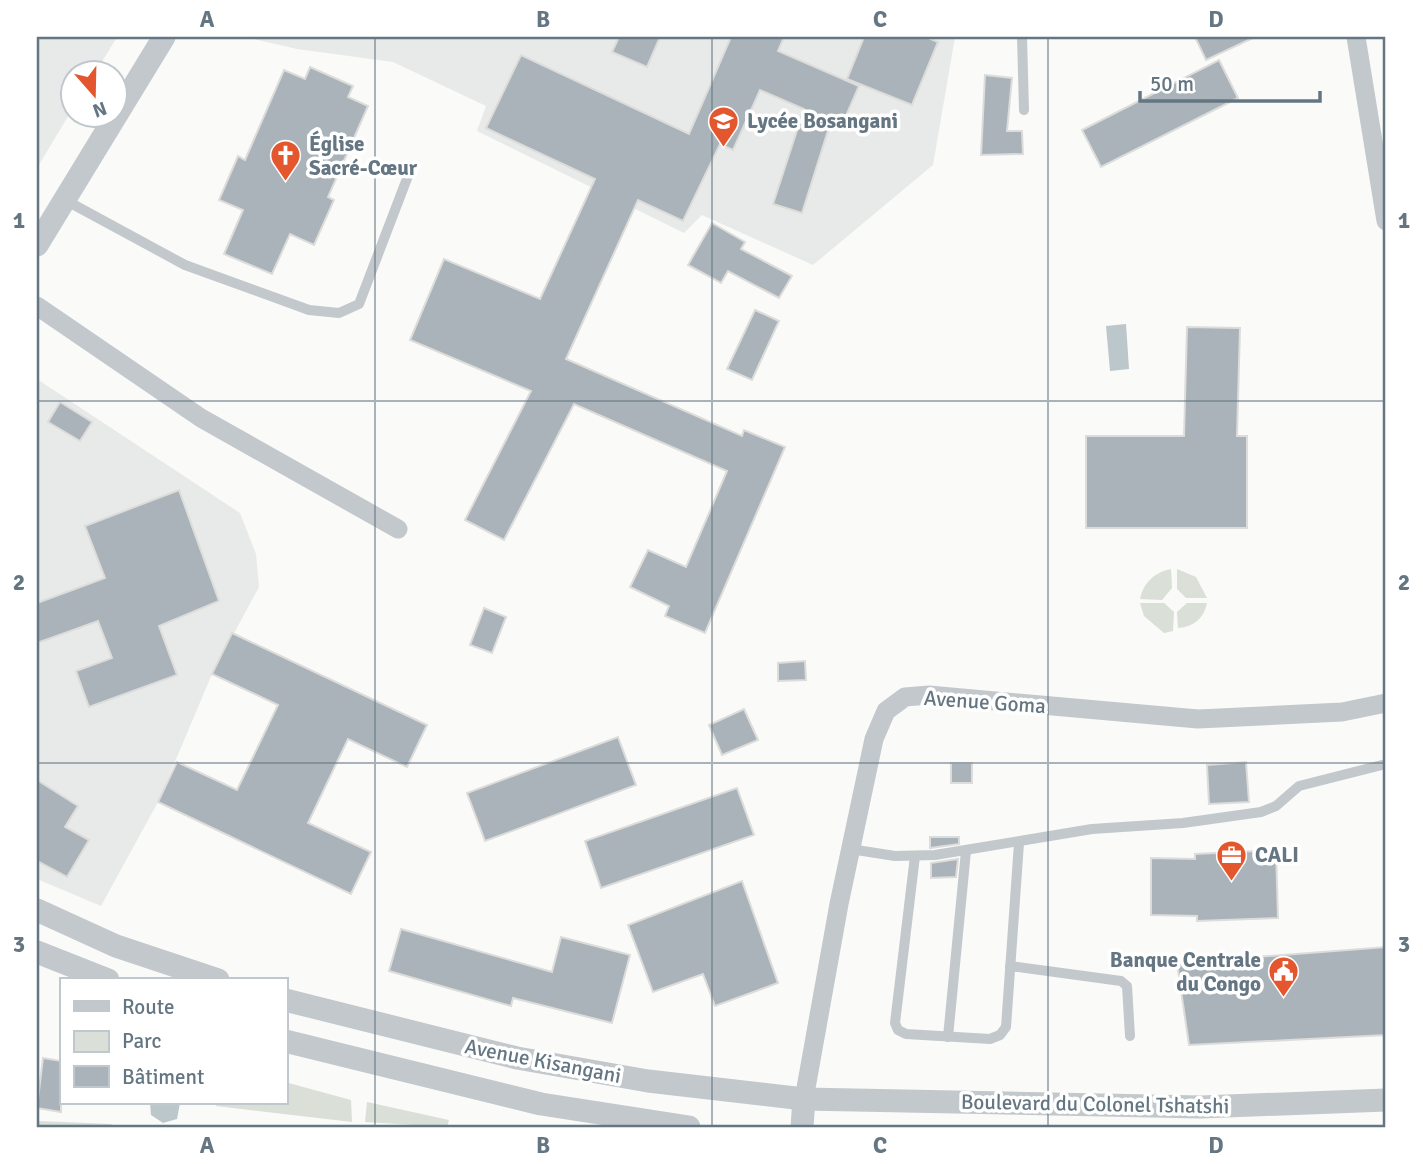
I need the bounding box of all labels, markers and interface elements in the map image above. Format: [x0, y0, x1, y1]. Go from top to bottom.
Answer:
text: A [200, 5, 215, 34]
text: B [536, 5, 550, 34]
text: C [873, 5, 887, 34]
text: D [1208, 5, 1224, 34]
north arrow [60, 60, 130, 130]
scale bar [1140, 60, 1320, 104]
text: 50 m [1150, 71, 1194, 97]
text: N [89, 95, 110, 123]
school or university icon: Lycée Bosangani [707, 104, 741, 148]
place label: Lycée Bosangani [747, 108, 898, 134]
place label: Église Sacré-Cœur [309, 130, 418, 181]
church icon: Église Sacré-Cœur [269, 139, 303, 183]
text: 1 [13, 206, 25, 235]
text: 1 [1398, 206, 1410, 235]
text: 2 [13, 568, 25, 597]
text: 2 [1398, 568, 1410, 597]
street label: Avenue Goma [923, 685, 1047, 719]
office icon: CALI [1215, 838, 1249, 882]
place label: CALI [1255, 842, 1299, 868]
text: 3 [13, 930, 25, 959]
text: 3 [1398, 930, 1410, 959]
place label: Banque Centrale du Congo [1110, 947, 1261, 997]
public building icon: Banque Centrale du Congo [1267, 955, 1301, 999]
legend [60, 978, 287, 1104]
text: Route [122, 994, 174, 1020]
text: Parc [122, 1028, 161, 1054]
street label: Avenue Kisangani [463, 1033, 623, 1089]
text: Bâtiment [122, 1064, 204, 1090]
street label: Boulevard du Colonel Tshatshi [961, 1089, 1229, 1119]
text: A [200, 1131, 215, 1160]
text: B [536, 1131, 550, 1160]
text: C [873, 1131, 887, 1160]
text: D [1208, 1131, 1224, 1160]

